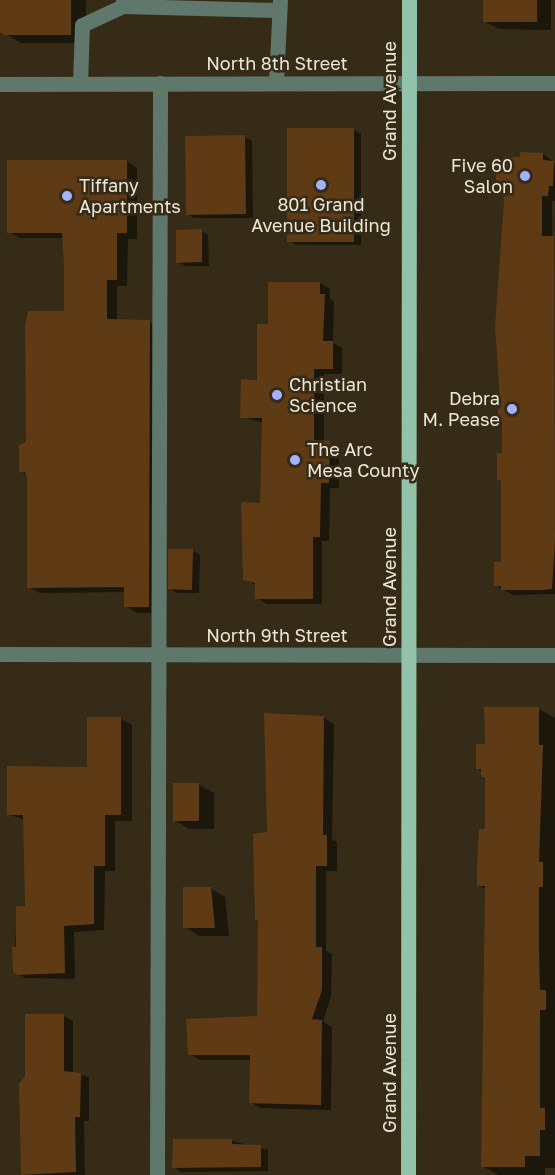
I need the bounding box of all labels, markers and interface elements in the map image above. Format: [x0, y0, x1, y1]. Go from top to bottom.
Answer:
street label: Grand Avenue [378, 41, 400, 161]
street label: North 8th Street [206, 52, 348, 74]
place label: Five 60 Salon [451, 155, 513, 198]
marker: Five 60 Salon [518, 169, 532, 183]
place label: Tiffany Apartments [79, 175, 181, 218]
marker: 801 Grand Avenue Building [314, 178, 328, 192]
marker: Tiffany Apartments [60, 189, 74, 203]
place label: 801 Grand Avenue Building [251, 194, 391, 236]
place label: Christian Science [289, 374, 367, 416]
marker: Christian Science [270, 388, 284, 402]
place label: Debra M. Pease [422, 388, 500, 430]
marker: Debra M. Pease [505, 402, 519, 416]
place label: The Arc Mesa County [307, 439, 420, 482]
marker: The Arc Mesa County [288, 453, 302, 467]
street label: Grand Avenue [378, 527, 400, 647]
street label: North 9th Street [206, 624, 348, 646]
street label: Grand Avenue [378, 1013, 400, 1133]

